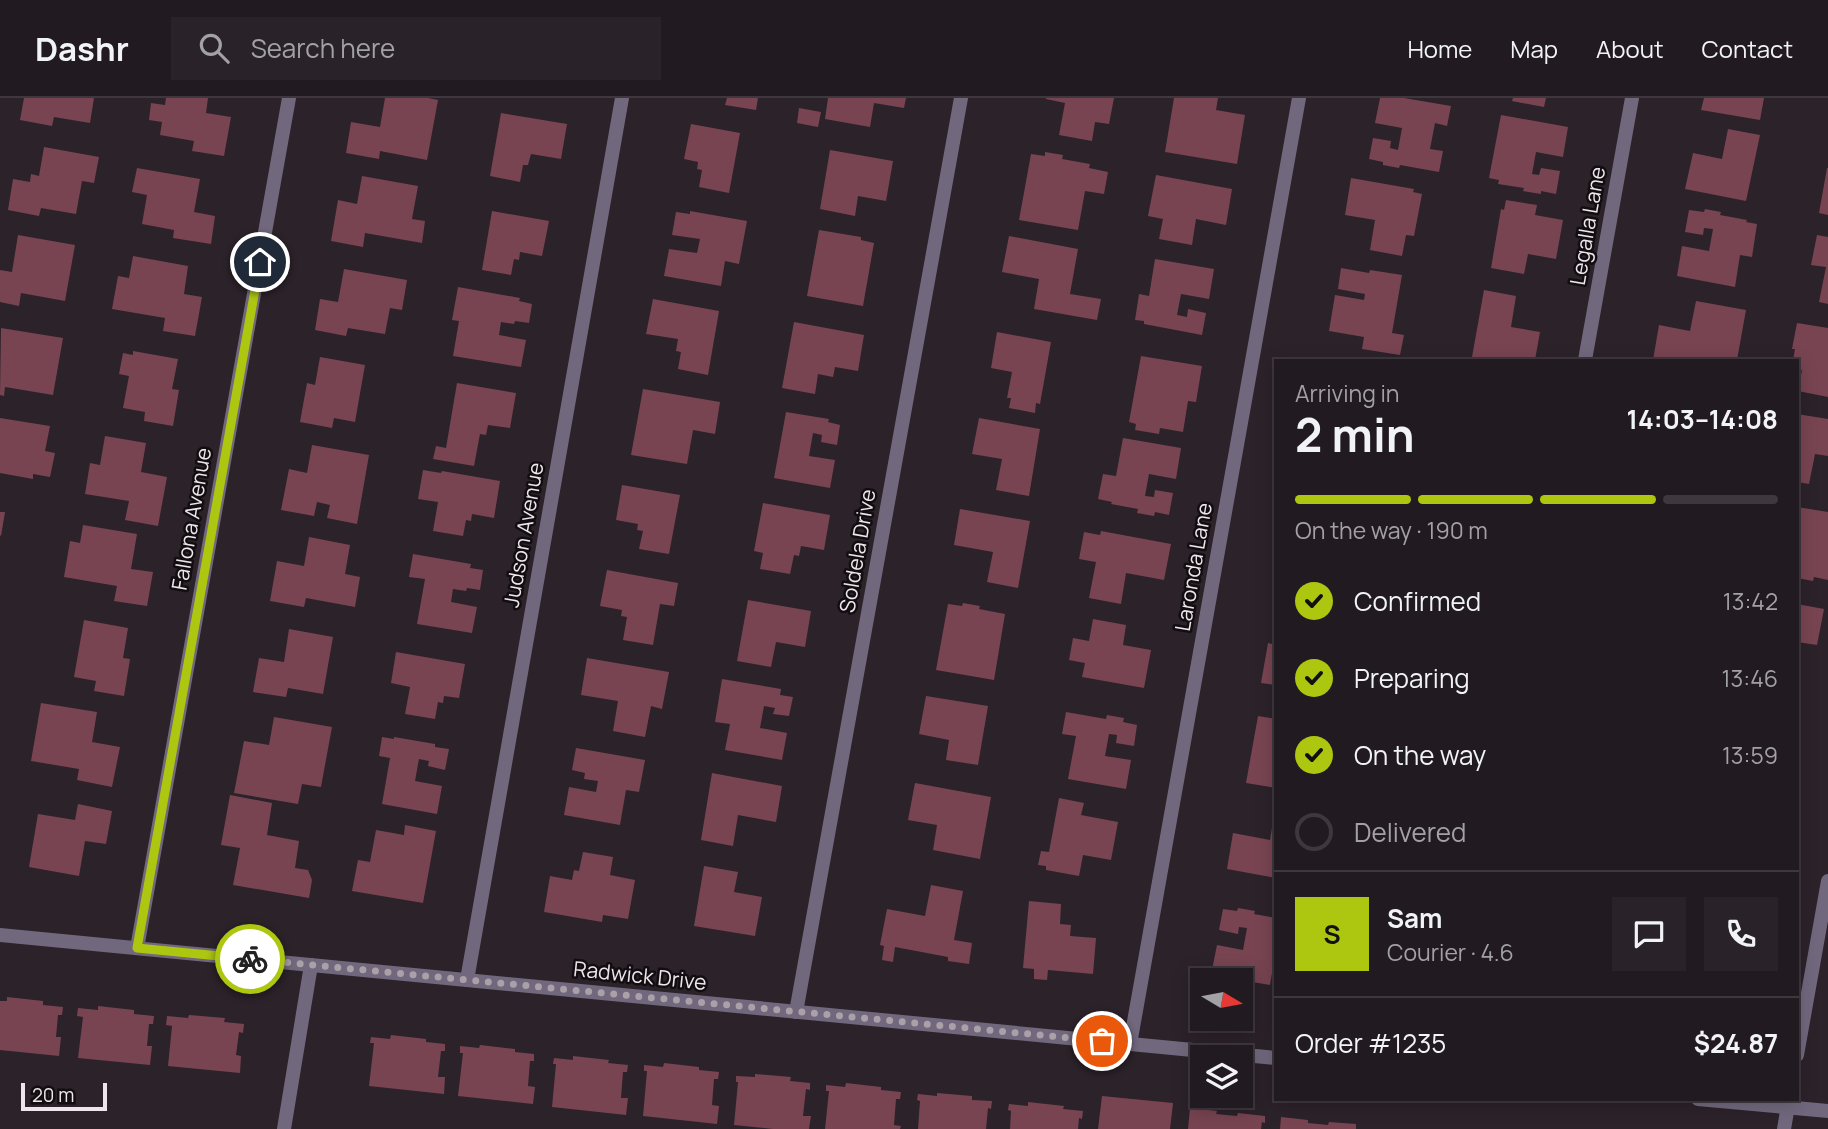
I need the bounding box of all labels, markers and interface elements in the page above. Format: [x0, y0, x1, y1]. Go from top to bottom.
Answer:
search box [171, 17, 661, 80]
text: Dashr [35, 26, 129, 71]
icon: search [195, 29, 233, 67]
text: Search here [251, 30, 395, 66]
text: Home [1407, 32, 1472, 65]
text: Map [1510, 32, 1558, 65]
text: About [1596, 32, 1664, 65]
text: Contact [1702, 32, 1793, 65]
street label: Legalla Lane [1563, 164, 1611, 287]
pin [230, 232, 290, 292]
icon: home [241, 243, 279, 281]
text: Arriving in [1295, 377, 1400, 409]
text: 14:03–14:08 [1627, 401, 1778, 437]
text: 2 min [1295, 403, 1415, 466]
street label: Fallona Avenue [165, 445, 217, 592]
street label: Judson Avenue [496, 460, 550, 609]
street label: Soldela Drive [832, 487, 882, 615]
street label: Laronda Lane [1168, 500, 1218, 633]
text: On the way · 190 m [1295, 514, 1488, 546]
icon: check [1295, 582, 1333, 620]
text: Confirmed [1354, 583, 1481, 619]
text: 13:42 [1723, 585, 1778, 617]
icon: check [1295, 659, 1333, 697]
text: Preparing [1354, 660, 1470, 696]
text: 13:46 [1722, 662, 1778, 694]
icon: check [1295, 736, 1333, 774]
text: On the way [1354, 737, 1486, 773]
text: 13:59 [1722, 739, 1778, 771]
text: Delivered [1354, 814, 1466, 850]
button: chat [1612, 897, 1686, 971]
button: phone [1704, 897, 1778, 971]
text: Sam [1387, 900, 1442, 936]
text: S [1323, 916, 1341, 952]
courier [215, 924, 285, 994]
text: Courier · 4.6 [1387, 936, 1514, 968]
icon: bike [231, 940, 269, 978]
street label: Radwick Drive [572, 954, 708, 996]
north arrow [1190, 968, 1253, 1031]
map controls [1190, 968, 1253, 1108]
pin [1072, 1011, 1132, 1071]
icon: bag [1083, 1022, 1121, 1060]
text: Order #1235 [1295, 1025, 1446, 1061]
text: $24.87 [1694, 1025, 1778, 1061]
button: layers [1190, 1045, 1253, 1108]
scale bar [21, 1080, 107, 1112]
text: 20 m [32, 1082, 74, 1108]

